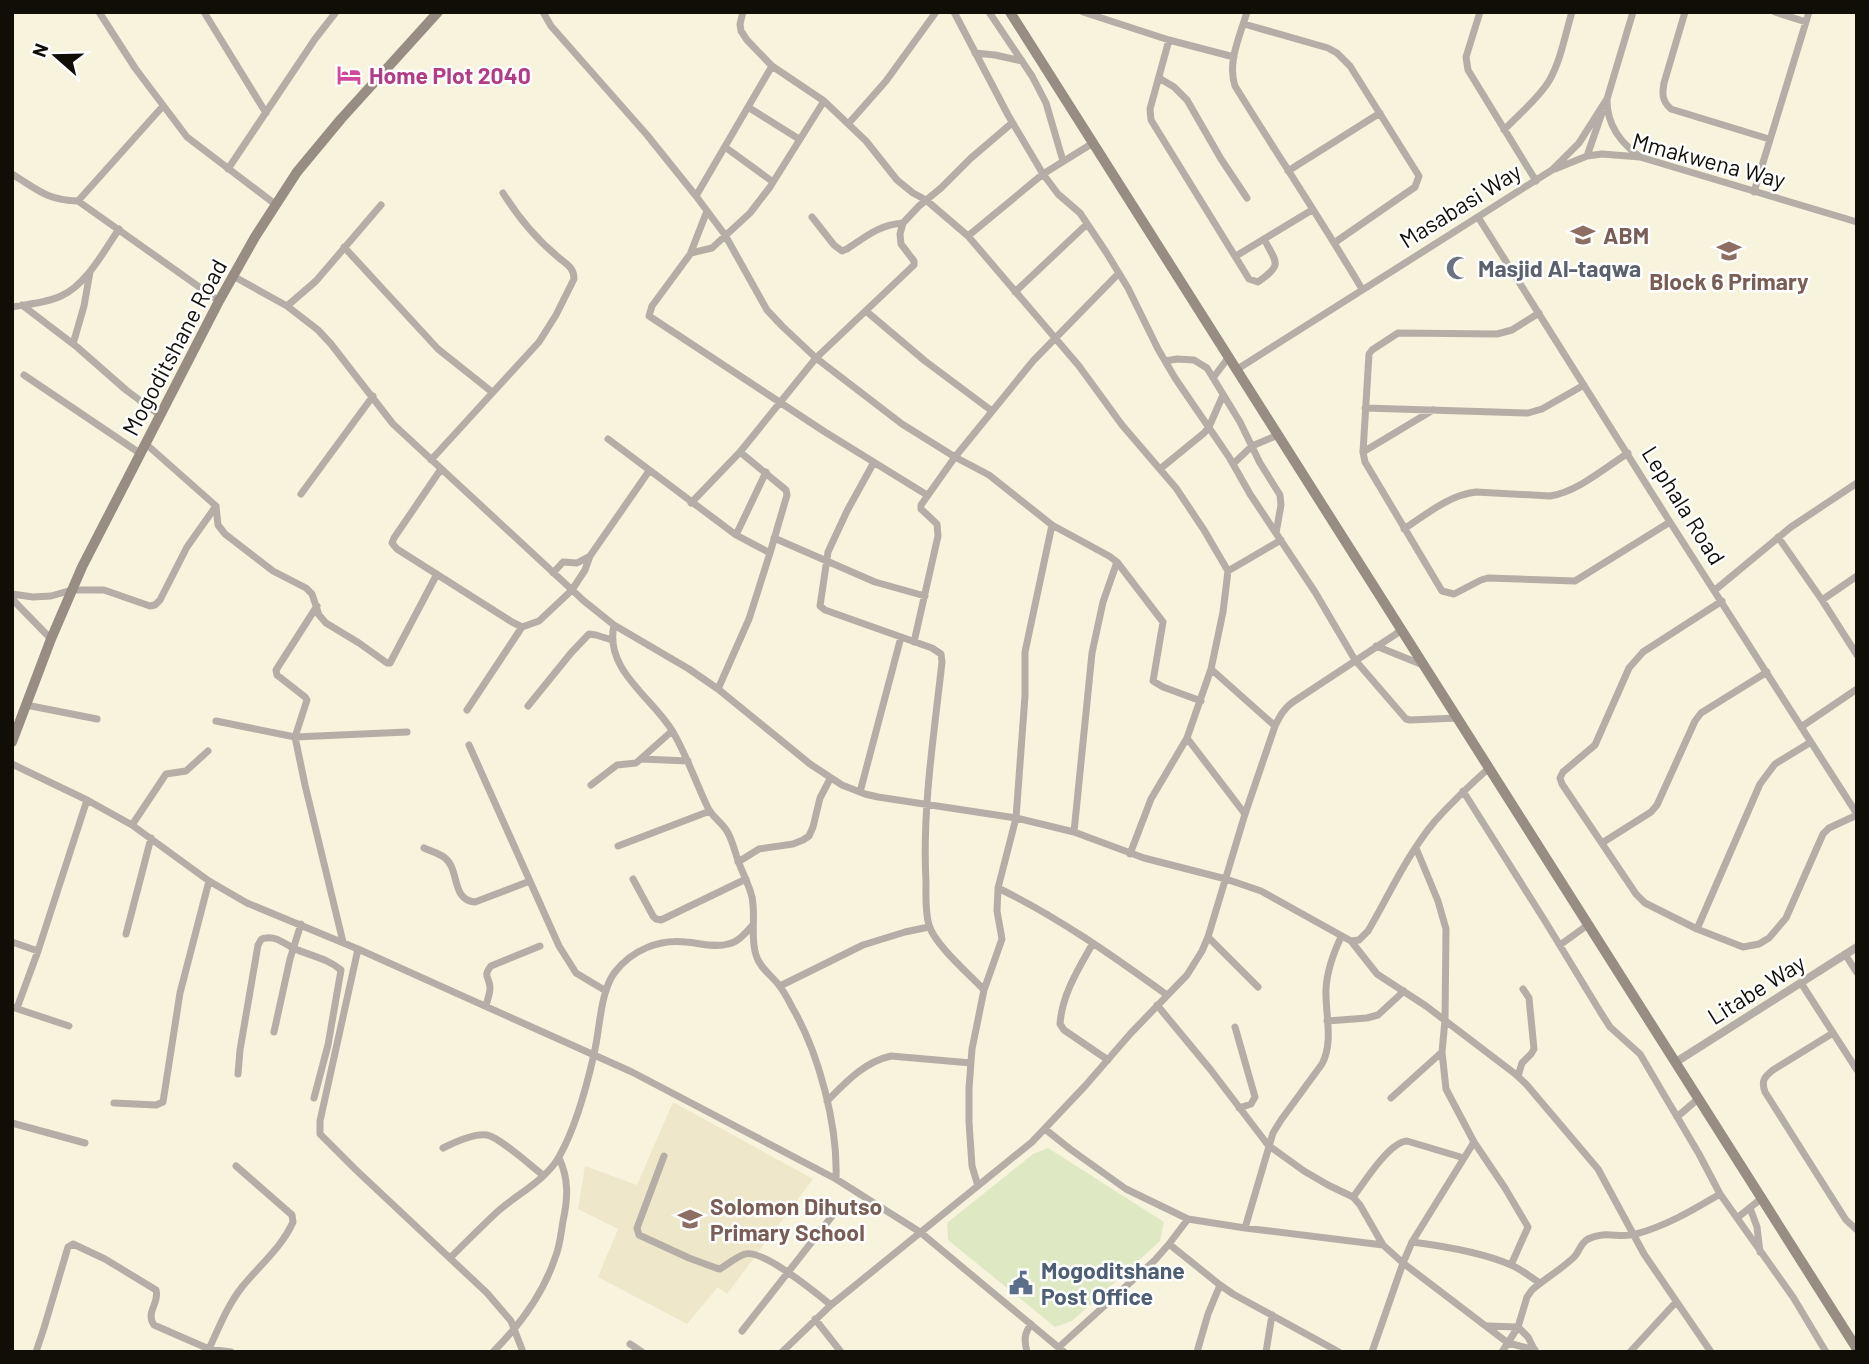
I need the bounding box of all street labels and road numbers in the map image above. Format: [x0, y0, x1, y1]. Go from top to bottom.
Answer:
street label: Mmakwena Way [1629, 126, 1789, 194]
street label: Masabasi Way [1394, 156, 1526, 253]
street label: Mogoditshane Road [116, 254, 232, 440]
street label: Lephala Road [1636, 440, 1732, 570]
street label: Litabe Way [1702, 948, 1810, 1030]

